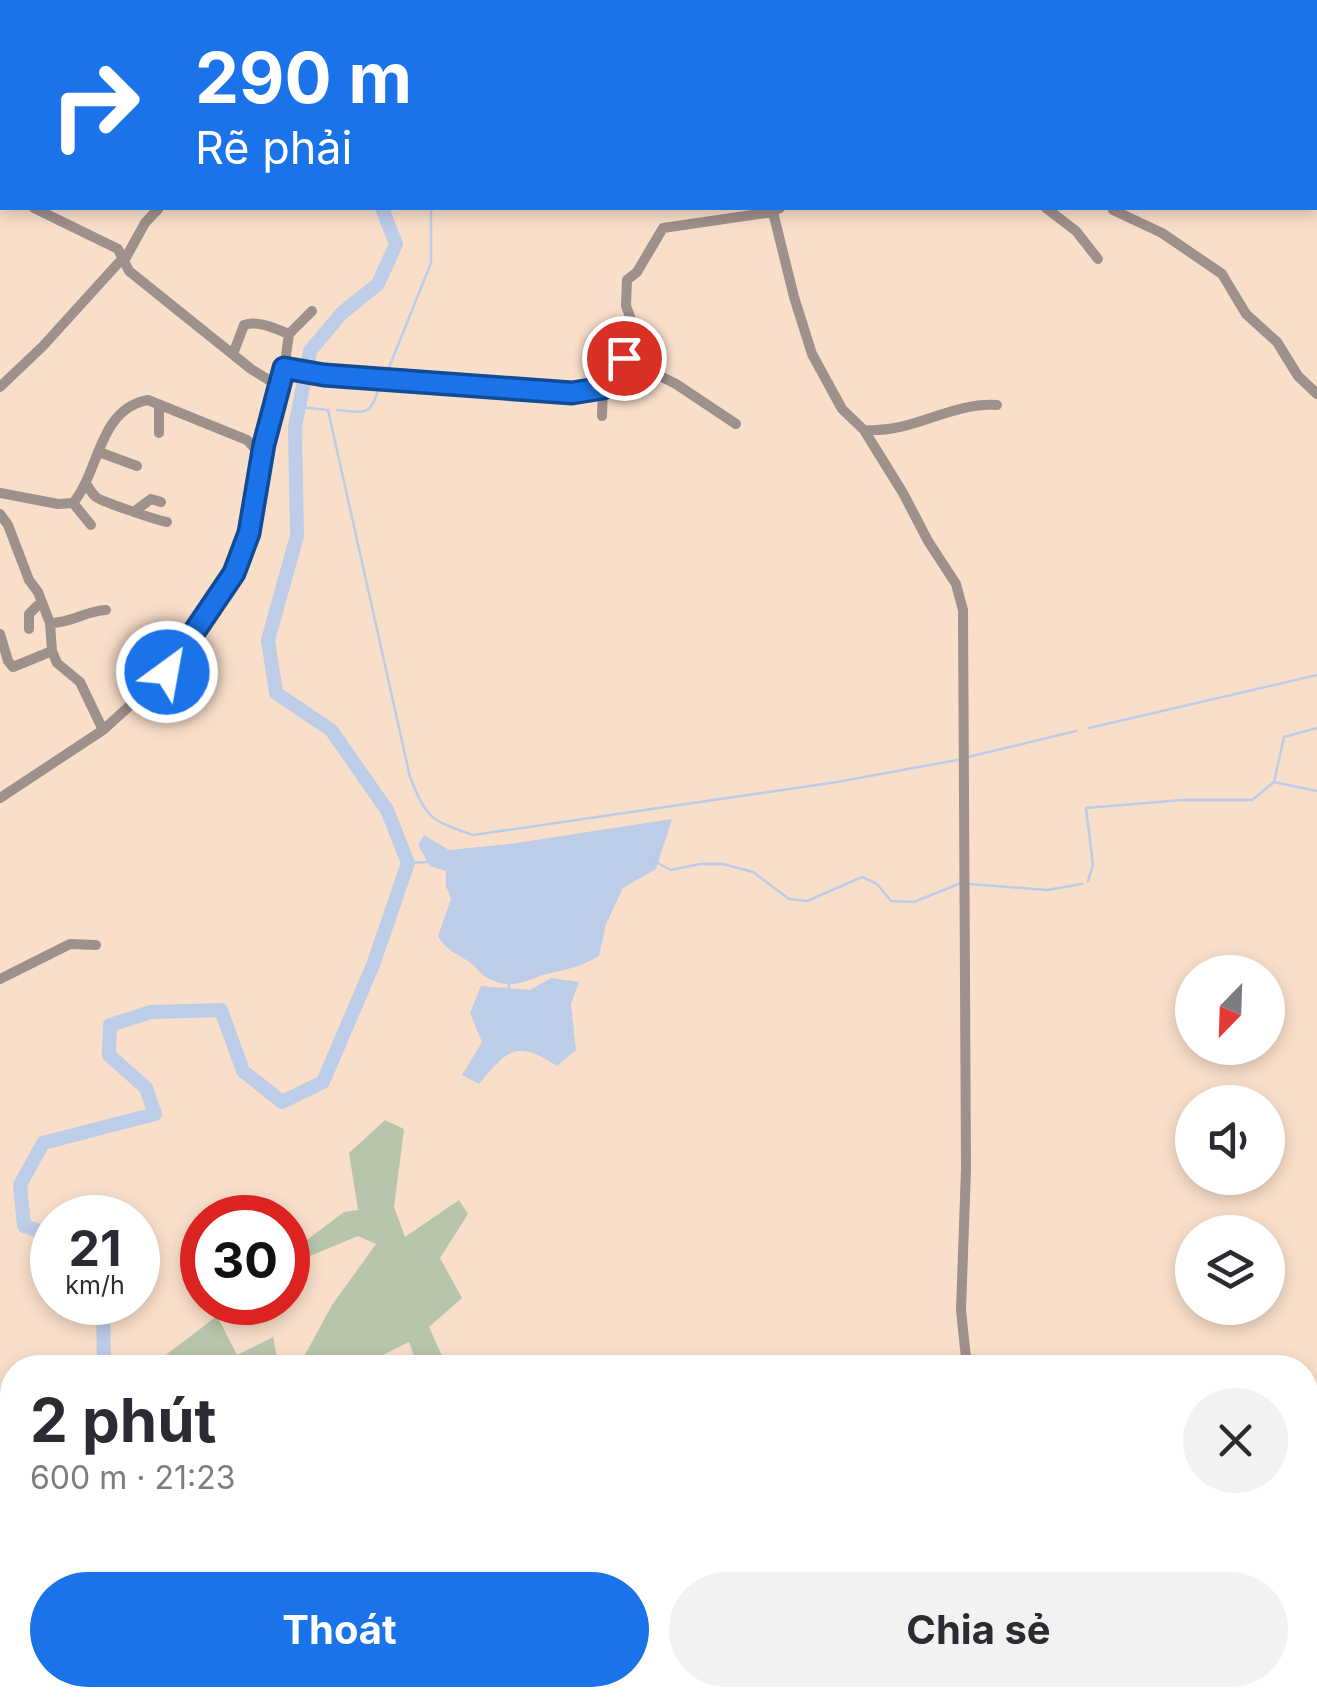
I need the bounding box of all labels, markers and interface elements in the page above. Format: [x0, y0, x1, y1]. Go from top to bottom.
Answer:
text: 290 m [195, 35, 412, 120]
icon: right [30, 40, 160, 170]
text: Rẽ phải [195, 120, 353, 175]
pin [582, 316, 667, 401]
icon: arrive [597, 331, 652, 386]
position arrow [115, 620, 219, 724]
north arrow [1175, 955, 1285, 1065]
map controls [1175, 955, 1285, 1325]
button: sound [1175, 1085, 1285, 1195]
speed limit sign: 30 [180, 1195, 310, 1325]
button: layers [1175, 1215, 1285, 1325]
text: 21 [68, 1218, 122, 1278]
text: km/h [65, 1270, 125, 1300]
text: 2 phút [30, 1384, 217, 1456]
button: close [1183, 1388, 1288, 1493]
text: 600 m · 21:23 [30, 1458, 236, 1497]
button: Thoát [30, 1572, 649, 1687]
button: Chia sẻ [669, 1572, 1288, 1687]

